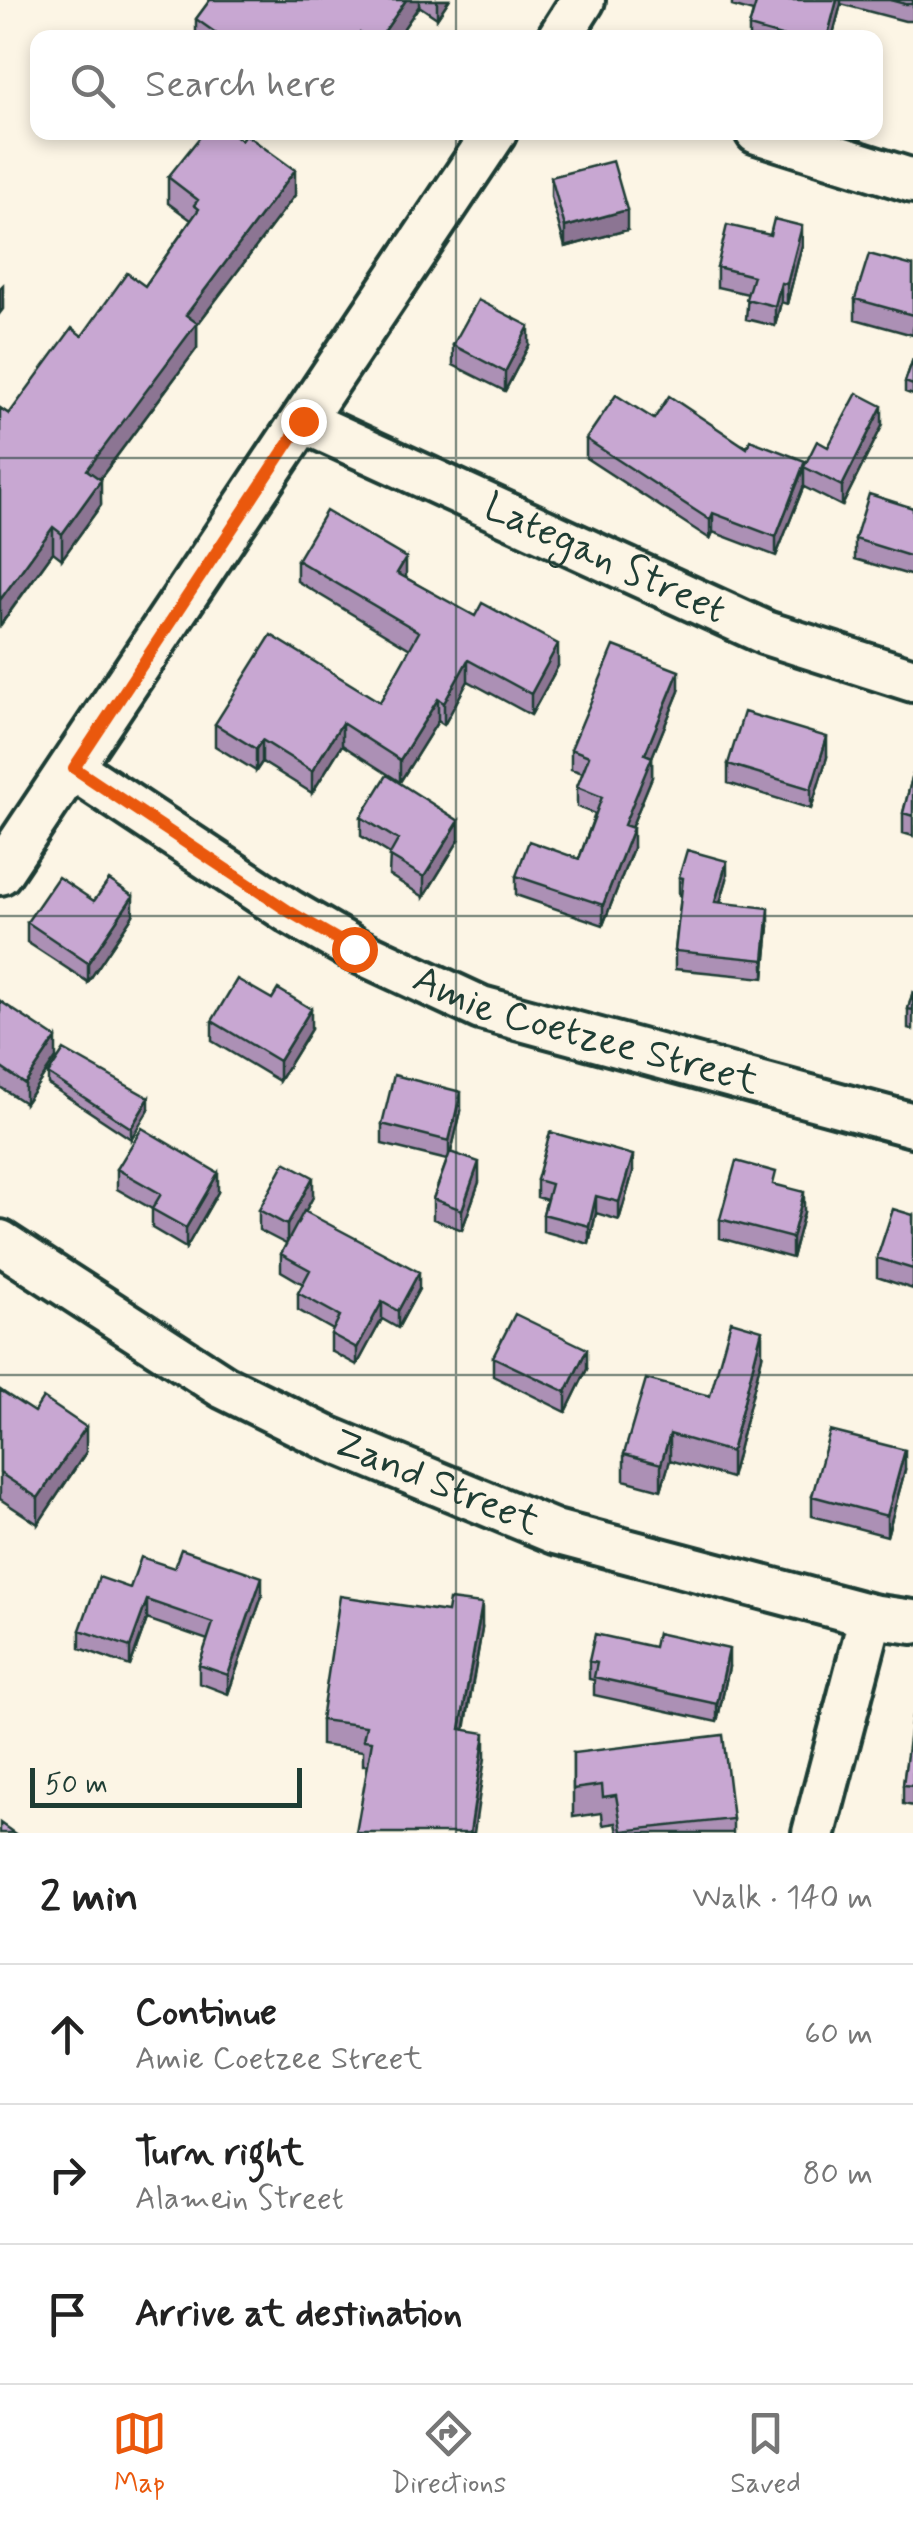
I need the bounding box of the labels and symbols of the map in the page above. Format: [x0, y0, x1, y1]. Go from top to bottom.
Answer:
route end [281, 399, 327, 445]
street label: Lategan Street [476, 481, 734, 637]
route start [332, 927, 378, 973]
street label: Amie Coetzee Street [404, 954, 765, 1108]
street label: Zand Street [325, 1417, 548, 1549]
scale bar [30, 1763, 302, 1808]

